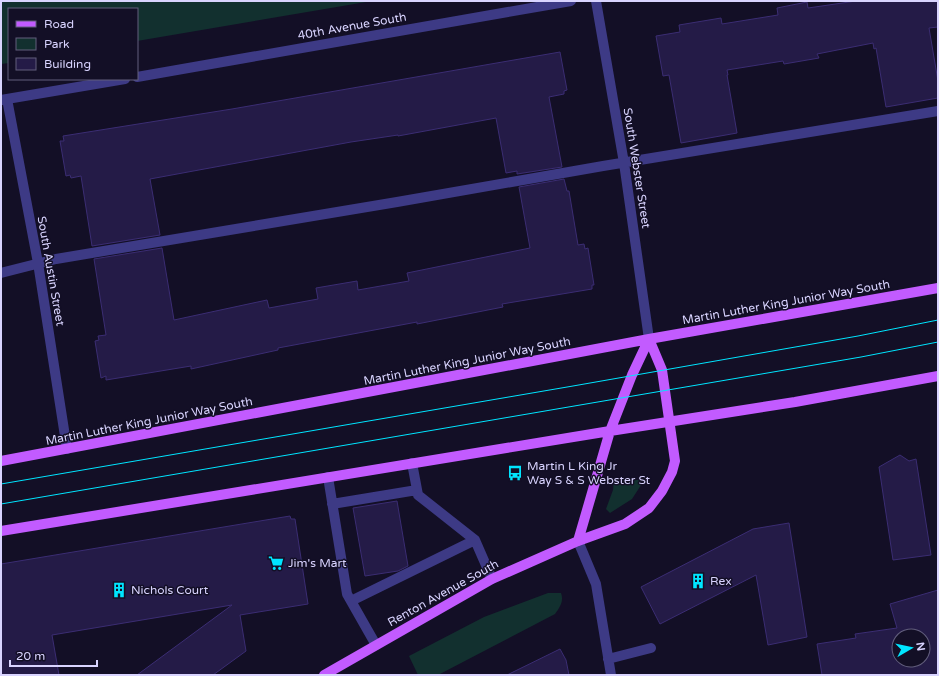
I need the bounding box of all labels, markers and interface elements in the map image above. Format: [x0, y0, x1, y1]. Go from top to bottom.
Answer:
legend [8, 8, 138, 80]
street label: 40th Avenue South [297, 10, 407, 42]
text: Road [44, 17, 74, 31]
text: Park [44, 37, 70, 51]
text: Building [44, 57, 91, 71]
street label: South Webster Street [621, 107, 654, 230]
street label: South Austin Street [34, 215, 68, 327]
street label: Martin Luther King Junior Way South [681, 277, 891, 327]
street label: Martin Luther King Junior Way South [362, 334, 572, 388]
street label: Martin Luther King Junior Way South [44, 394, 254, 448]
place label: Martin L King Jr Way S & S Webster St [527, 459, 651, 487]
bus stop icon: Martin L King Jr Way S & S Webster St [506, 464, 524, 482]
supermarket icon: Jim's Mart [267, 554, 285, 572]
place label: Jim's Mart [288, 556, 347, 570]
street label: Renton Avenue South [385, 557, 501, 629]
building icon: Rex [689, 572, 707, 590]
place label: Rex [710, 574, 732, 588]
building icon: Nichols Court [110, 581, 128, 599]
place label: Nichols Court [131, 583, 209, 597]
north arrow [891, 628, 931, 668]
text: N [913, 641, 927, 652]
scale bar [10, 642, 97, 668]
text: 20 m [16, 649, 45, 663]

